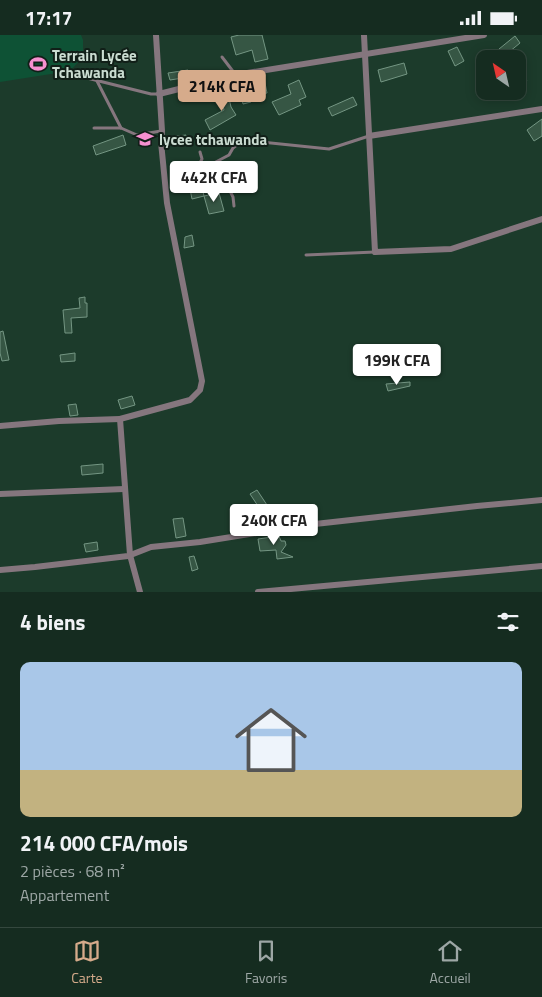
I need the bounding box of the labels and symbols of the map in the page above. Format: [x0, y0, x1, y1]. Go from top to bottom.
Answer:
place label: Terrain Lycée Tchawanda [52, 44, 137, 84]
north arrow [476, 50, 526, 100]
sports icon: Terrain Lycée Tchawanda [28, 54, 48, 74]
pin: 214K CFA [170, 69, 274, 112]
place label: lycee tchawanda [159, 128, 267, 151]
school or university icon: lycee tchawanda [135, 129, 155, 149]
pin: 442K CFA [162, 161, 266, 203]
pin: 199K CFA [345, 343, 449, 386]
pin: 240K CFA [222, 503, 326, 546]

